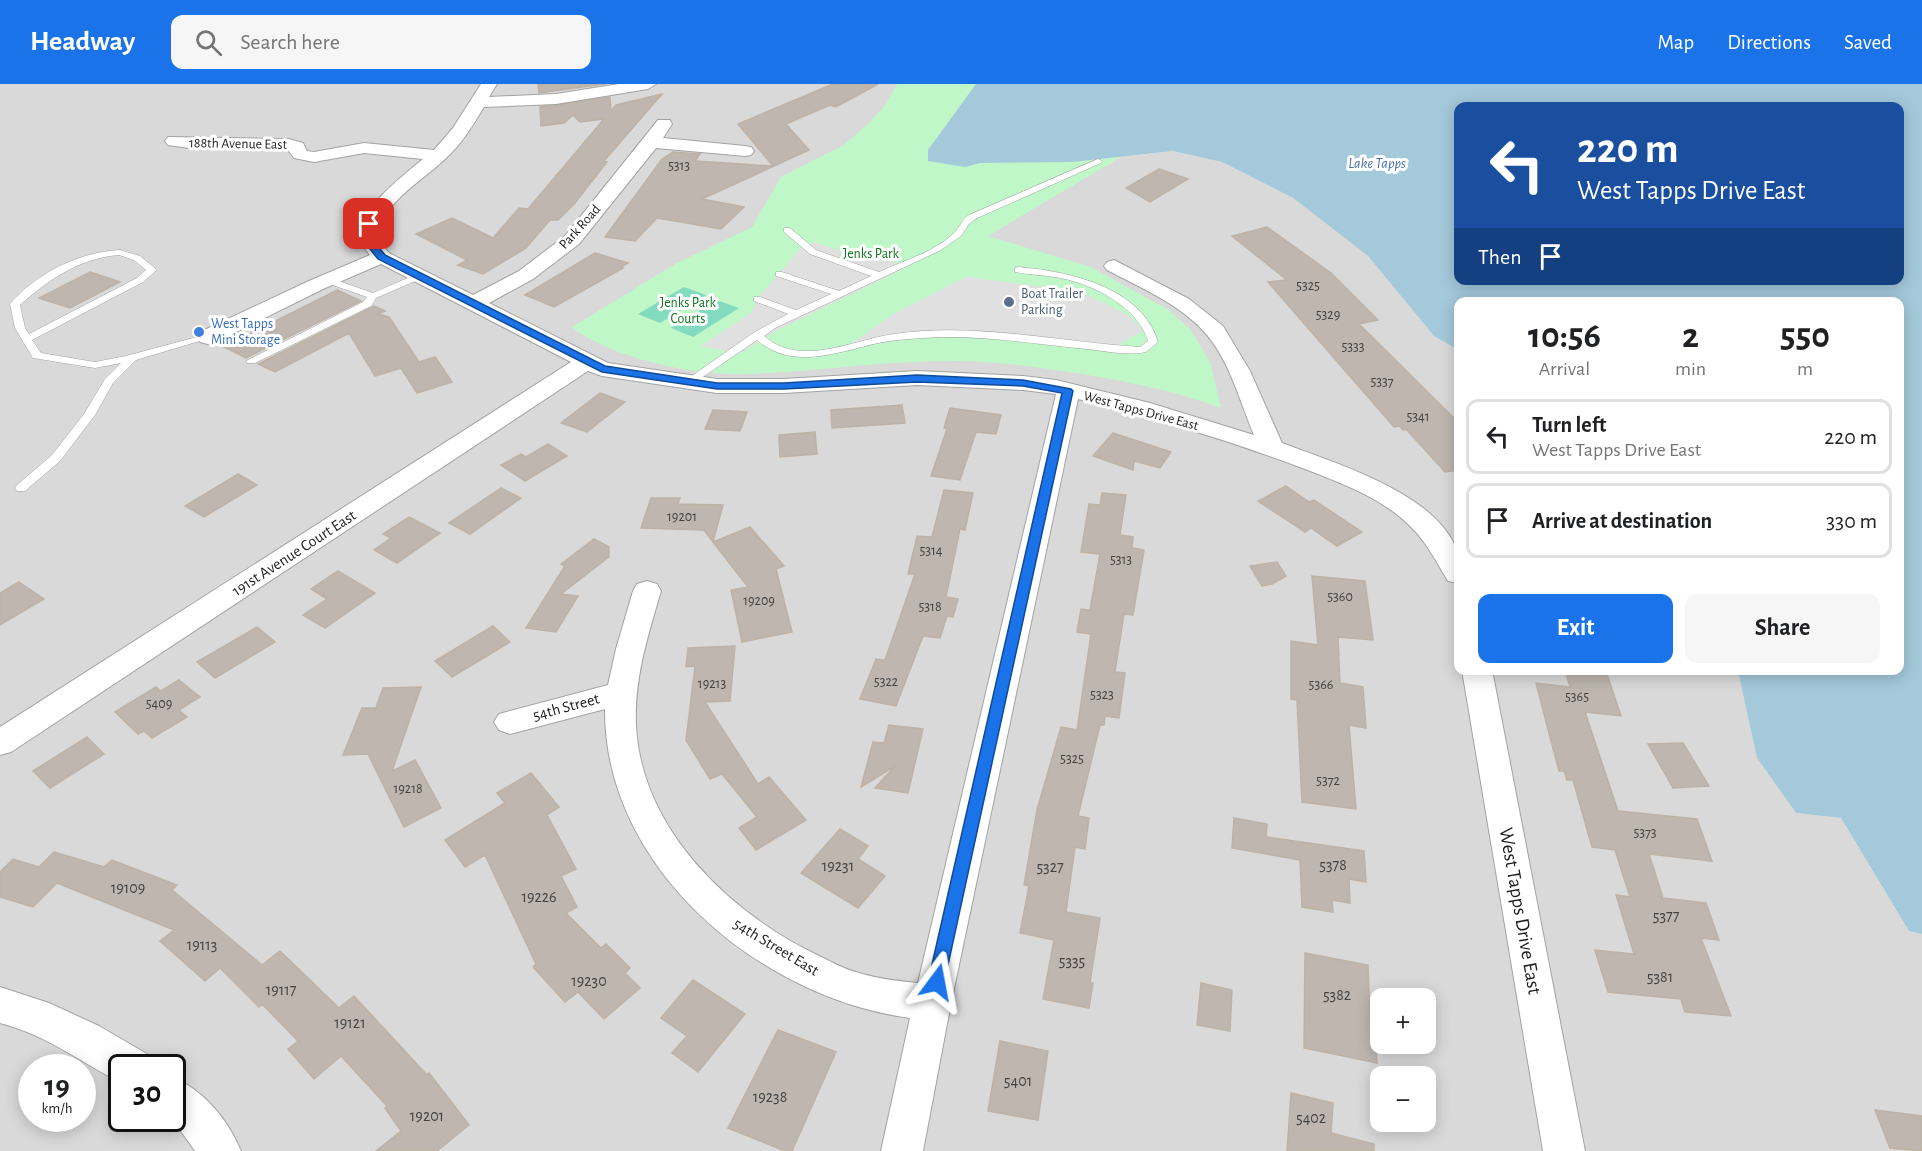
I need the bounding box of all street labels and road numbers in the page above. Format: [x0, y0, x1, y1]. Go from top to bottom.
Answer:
street label: 188th Avenue East [189, 136, 288, 152]
street label: Park Road [557, 202, 603, 252]
street label: West Tapps Drive East [1082, 389, 1201, 433]
street label: 191st Avenue Court East [229, 507, 359, 599]
street label: 54th Street [531, 690, 601, 724]
street label: West Tapps Drive East [1495, 826, 1545, 997]
street label: 54th Street East [730, 915, 822, 979]

